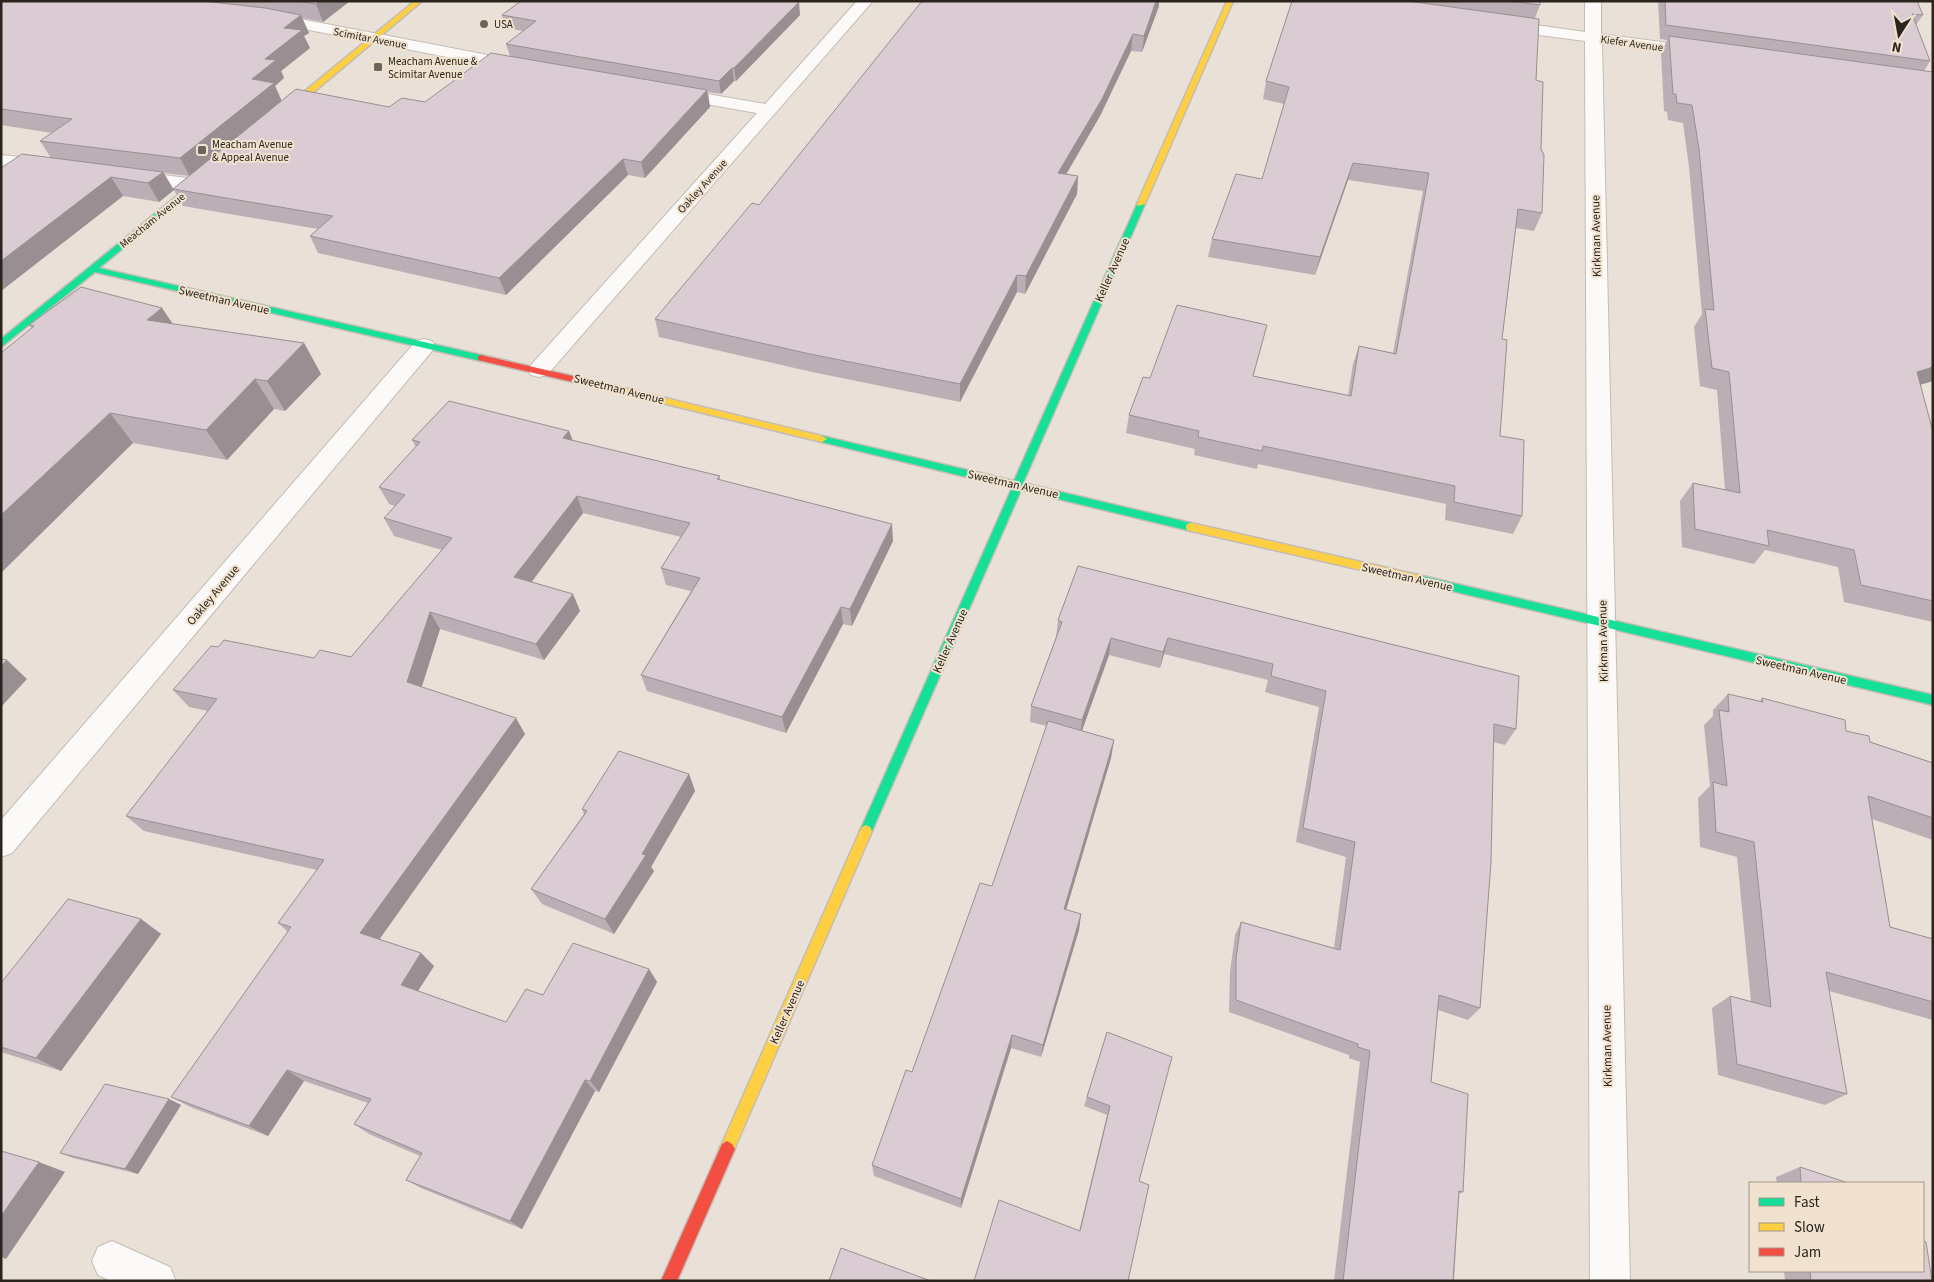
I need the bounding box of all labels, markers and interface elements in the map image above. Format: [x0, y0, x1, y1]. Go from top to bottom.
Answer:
north arrow [1874, 10, 1924, 60]
place label: USA [494, 17, 513, 32]
marker: USA [478, 18, 490, 30]
street label: Scimitar Avenue [332, 24, 408, 53]
street label: Kiefer Avenue [1600, 32, 1665, 55]
text: N [1890, 36, 1903, 57]
place label: Meacham Avenue & Scimitar Avenue [388, 54, 478, 82]
marker: Meacham Avenue & Scimitar Avenue [372, 61, 384, 73]
place label: Meacham Avenue & Appeal Avenue [212, 137, 293, 165]
marker: Meacham Avenue & Appeal Avenue [196, 144, 208, 156]
street label: Oakley Avenue [674, 156, 731, 217]
street label: Meacham Avenue [116, 189, 189, 252]
street label: Kirkman Avenue [1587, 195, 1606, 277]
street label: Keller Avenue [1091, 235, 1134, 305]
street label: Sweetman Avenue [177, 282, 271, 319]
street label: Sweetman Avenue [572, 370, 666, 409]
street label: Sweetman Avenue [966, 466, 1060, 503]
street label: Sweetman Avenue [1360, 559, 1454, 596]
street label: Oakley Avenue [183, 561, 244, 629]
street label: Kirkman Avenue [1594, 600, 1613, 682]
street label: Keller Avenue [929, 606, 972, 676]
street label: Sweetman Avenue [1754, 652, 1848, 689]
street label: Keller Avenue [766, 977, 809, 1047]
street label: Kirkman Avenue [1598, 1005, 1617, 1087]
legend [1749, 1182, 1924, 1272]
text: Fast [1794, 1192, 1820, 1213]
text: Slow [1794, 1217, 1825, 1238]
text: Jam [1794, 1242, 1821, 1263]

